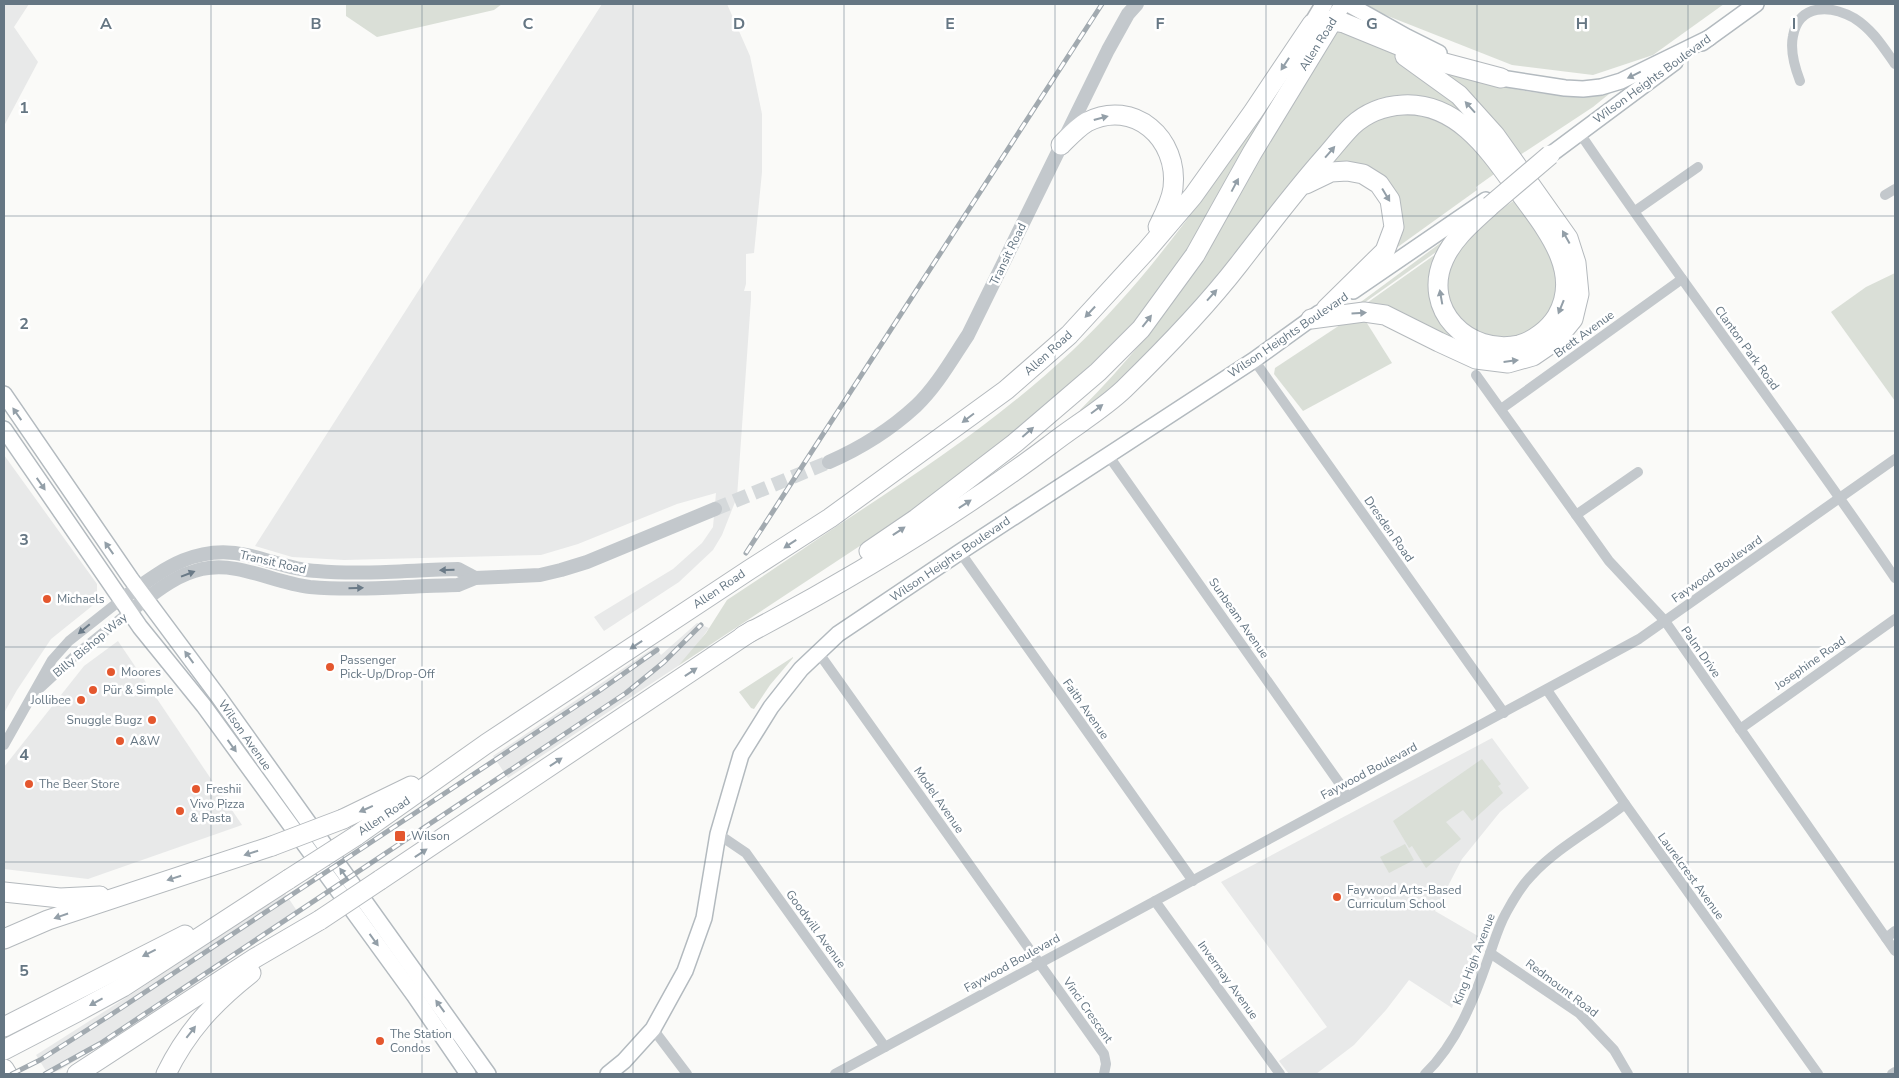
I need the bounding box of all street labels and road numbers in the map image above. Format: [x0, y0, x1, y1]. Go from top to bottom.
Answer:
street label: Allen Road [1295, 14, 1341, 74]
street label: Wilson Heights Boulevard [1590, 31, 1714, 127]
street label: Transit Road [986, 220, 1030, 288]
street label: Wilson Heights Boulevard [1225, 289, 1351, 381]
street label: Clanton Park Road [1711, 303, 1783, 393]
street label: Brett Avenue [1551, 307, 1617, 361]
street label: Allen Road [1020, 327, 1076, 379]
street label: Dresden Road [1361, 493, 1417, 565]
street label: Wilson Heights Boulevard [887, 513, 1013, 605]
street label: Faywood Boulevard [1668, 532, 1766, 606]
street label: Transit Road [238, 547, 308, 577]
street label: Allen Road [690, 566, 748, 612]
street label: Sunbeam Avenue [1205, 575, 1273, 661]
street label: Billy Bishop Way [49, 609, 131, 681]
street label: Palm Drive [1678, 623, 1724, 681]
street label: Josephine Road [1770, 632, 1849, 694]
street label: Faith Avenue [1059, 676, 1113, 742]
street label: Wilson Avenue [215, 697, 275, 773]
street label: Faywood Boulevard [1318, 739, 1420, 803]
street label: Model Avenue [910, 764, 968, 836]
street label: Allen Road [355, 793, 413, 839]
street label: Laurelcrest Avenue [1654, 829, 1728, 923]
street label: Goodwill Avenue [782, 887, 850, 971]
street label: King High Avenue [1449, 911, 1499, 1007]
street label: Faywood Boulevard [961, 930, 1063, 996]
street label: Invermay Avenue [1194, 938, 1262, 1022]
street label: Redmount Road [1522, 955, 1602, 1021]
street label: Vinci Crescent [1059, 973, 1117, 1047]

